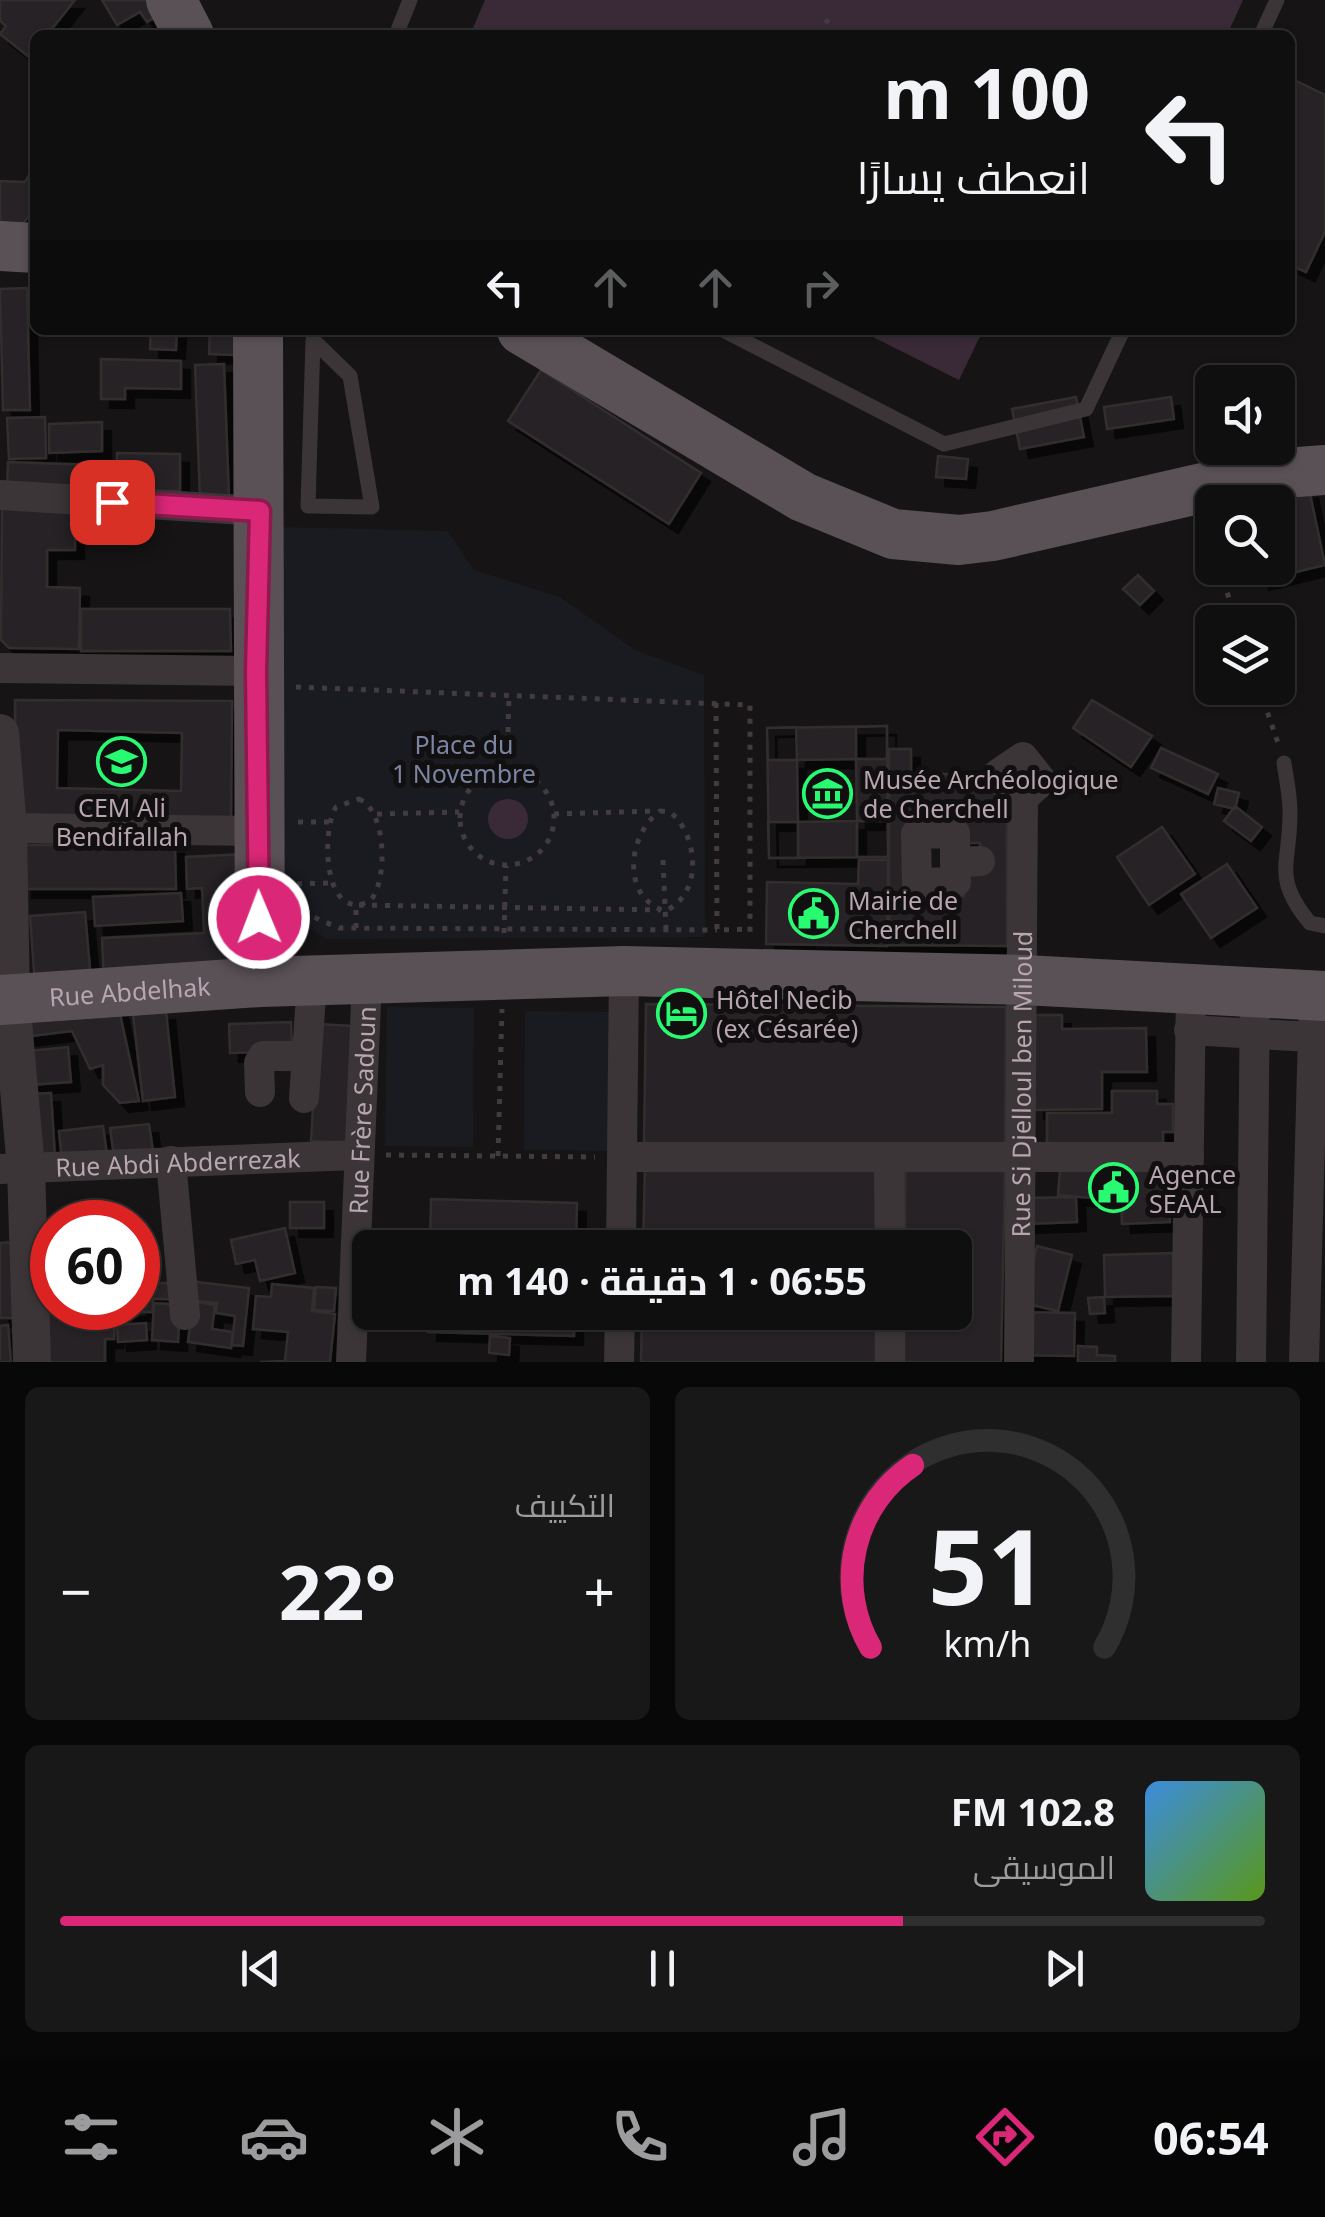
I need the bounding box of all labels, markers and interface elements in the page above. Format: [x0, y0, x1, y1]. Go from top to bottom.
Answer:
text: 100 m [883, 44, 1090, 140]
icon: left [1125, 70, 1255, 200]
text: انعطف يسارًا [856, 146, 1090, 207]
icon: left [478, 260, 533, 315]
icon: ahead [583, 260, 638, 315]
icon: ahead [688, 260, 743, 315]
icon: right [793, 260, 848, 315]
map controls [1195, 365, 1295, 705]
button: sound [1195, 365, 1295, 465]
pin [70, 460, 155, 545]
icon: arrive [85, 475, 140, 530]
button: search [1195, 485, 1295, 585]
button: layers [1195, 605, 1295, 705]
park label: Place du 1 Novembre [392, 727, 536, 790]
school or university icon: CEM Ali Bendifallah [96, 735, 148, 787]
place label: Musée Archéologique de Cherchell [863, 762, 1119, 825]
museum icon: Musée Archéologique de Cherchell [802, 767, 854, 819]
place label: CEM Ali Bendifallah [56, 790, 188, 853]
position arrow [207, 866, 311, 970]
place label: Mairie de Cherchell [848, 883, 958, 946]
public building icon: Mairie de Cherchell [787, 888, 839, 940]
street label: Rue Si Djelloul ben Miloud [1003, 931, 1039, 1237]
street label: Rue Abdelhak [48, 968, 212, 1014]
place label: Hôtel Necib (ex Césarée) [716, 982, 858, 1045]
hotel icon: Hôtel Necib (ex Césarée) [655, 987, 707, 1039]
street label: Rue Frère Sadoun [340, 1005, 383, 1215]
street label: Rue Abdi Abderrezak [55, 1140, 302, 1184]
place label: Agence SEAAL [1149, 1157, 1236, 1220]
public building icon: Agence SEAAL [1088, 1162, 1140, 1214]
speed limit sign: 60 [30, 1200, 160, 1330]
text: 06:55 · 1 دقيقة · 140 m [457, 1254, 867, 1306]
text: التكييف [515, 1483, 615, 1526]
text: 51 [928, 1494, 1047, 1635]
text: 22° [279, 1540, 396, 1642]
text: − [60, 1553, 91, 1628]
text: + [584, 1553, 615, 1628]
text: km/h [944, 1619, 1031, 1667]
text: 102.8 FM [951, 1785, 1115, 1837]
text: الموسيقى [973, 1845, 1115, 1888]
icon: previous [233, 1941, 288, 1996]
icon: pause [635, 1941, 690, 1996]
icon: next [1037, 1941, 1092, 1996]
icon: filters [56, 2102, 126, 2172]
icon: car [239, 2102, 309, 2172]
icon: climate [422, 2102, 492, 2172]
icon: phone [605, 2102, 675, 2172]
icon: music [787, 2102, 857, 2172]
icon: directions [970, 2102, 1040, 2172]
text: 06:54 [1153, 2107, 1269, 2168]

